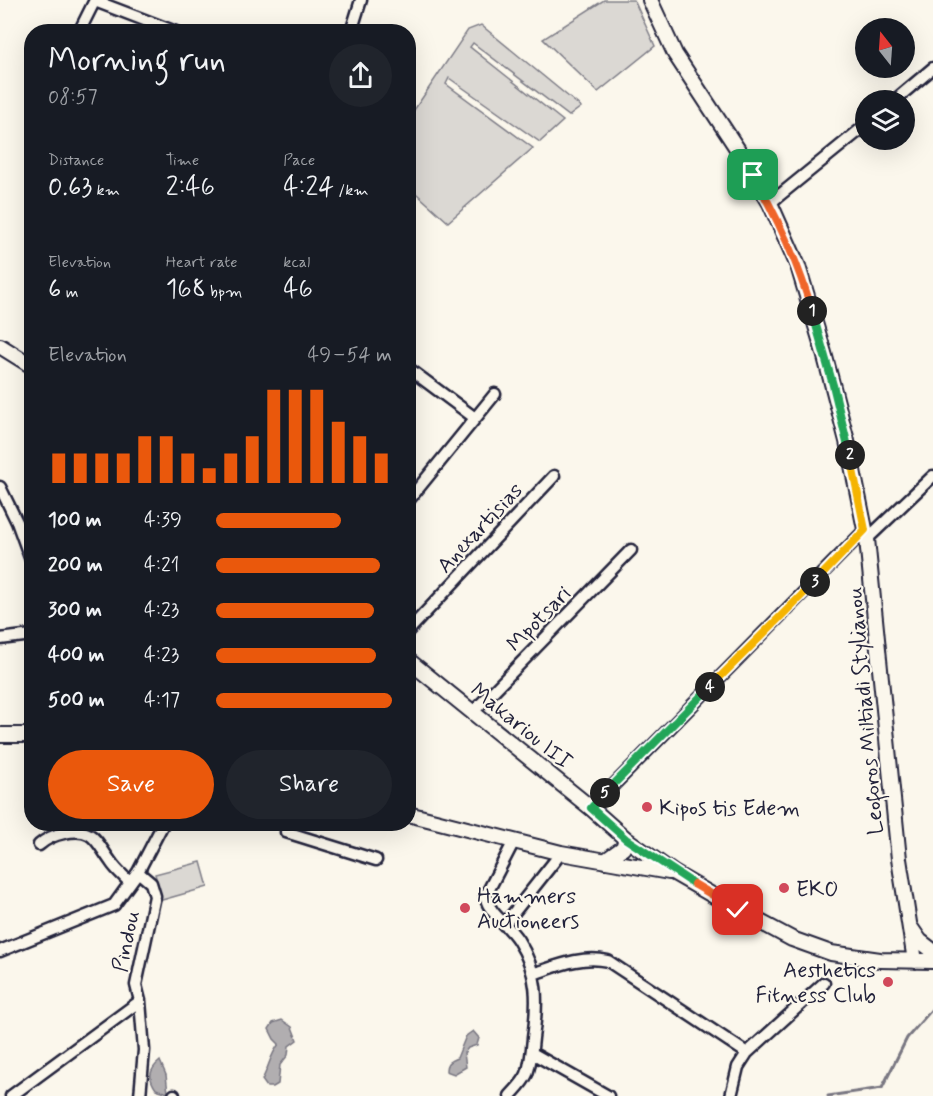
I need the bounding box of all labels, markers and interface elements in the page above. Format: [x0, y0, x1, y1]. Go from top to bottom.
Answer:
north arrow [855, 18, 915, 78]
map controls [855, 18, 915, 150]
text: Morning run [48, 39, 226, 83]
button: share [329, 44, 392, 107]
text: 08:57 [48, 84, 98, 111]
button: layers [855, 90, 915, 150]
pin [727, 149, 778, 200]
text: Distance [48, 150, 104, 171]
text: Time [166, 150, 199, 171]
text: Pace [283, 150, 315, 171]
icon: arrive [736, 158, 769, 191]
text: 0.63 [48, 171, 92, 205]
text: 2:46 [166, 171, 215, 205]
text: 4:24 [283, 171, 334, 205]
text: km [92, 180, 120, 201]
text: /km [334, 180, 369, 201]
text: Elevation [48, 252, 111, 273]
text: Heart rate [166, 252, 238, 273]
text: kcal [283, 252, 310, 273]
text: 6 [48, 273, 61, 307]
text: 168 [166, 273, 206, 307]
text: 46 [283, 273, 313, 307]
text: m [61, 282, 78, 303]
text: bpm [206, 282, 242, 303]
pin: 1 [797, 296, 827, 326]
text: 1 [808, 300, 816, 321]
text: Elevation [48, 342, 127, 369]
text: 49–54 m [308, 342, 392, 369]
pin: 2 [835, 440, 865, 470]
text: 2 [846, 444, 854, 465]
street label: Anexartisias [431, 477, 530, 580]
text: 100 m [48, 507, 102, 534]
text: 4:39 [144, 507, 182, 534]
text: 200 m [48, 552, 103, 579]
text: 4:21 [144, 552, 179, 579]
pin: 3 [800, 567, 830, 597]
text: 3 [811, 571, 819, 592]
street label: Mpotsari [501, 580, 578, 658]
street label: Leoforos Miltiadi Stylianou [841, 586, 893, 836]
text: 300 m [48, 597, 102, 624]
text: 4:23 [144, 597, 179, 624]
text: 400 m [48, 642, 104, 669]
text: 4:23 [144, 642, 179, 669]
pin: 4 [695, 672, 725, 702]
text: 4 [705, 676, 715, 697]
street label: Makariou III [464, 677, 578, 776]
text: 500 m [48, 687, 105, 714]
text: 4:17 [144, 687, 180, 714]
button: Save [48, 750, 214, 819]
button: Share [226, 750, 392, 819]
pin: 5 [590, 778, 620, 808]
text: 5 [600, 782, 610, 803]
place label: Kipos tis Edem [659, 795, 800, 823]
marker: Kipos tis Edem [640, 800, 654, 814]
place label: EKO [796, 876, 839, 904]
marker: EKO [777, 881, 791, 895]
place label: Hammers Auctioneers [477, 883, 580, 936]
pin [712, 884, 763, 935]
icon: check [721, 893, 754, 926]
marker: Hammers Auctioneers [458, 901, 472, 915]
street label: Pindou [107, 908, 147, 975]
place label: Aesthetics Fitness Club [756, 957, 876, 1010]
marker: Aesthetics Fitness Club [881, 975, 895, 989]

